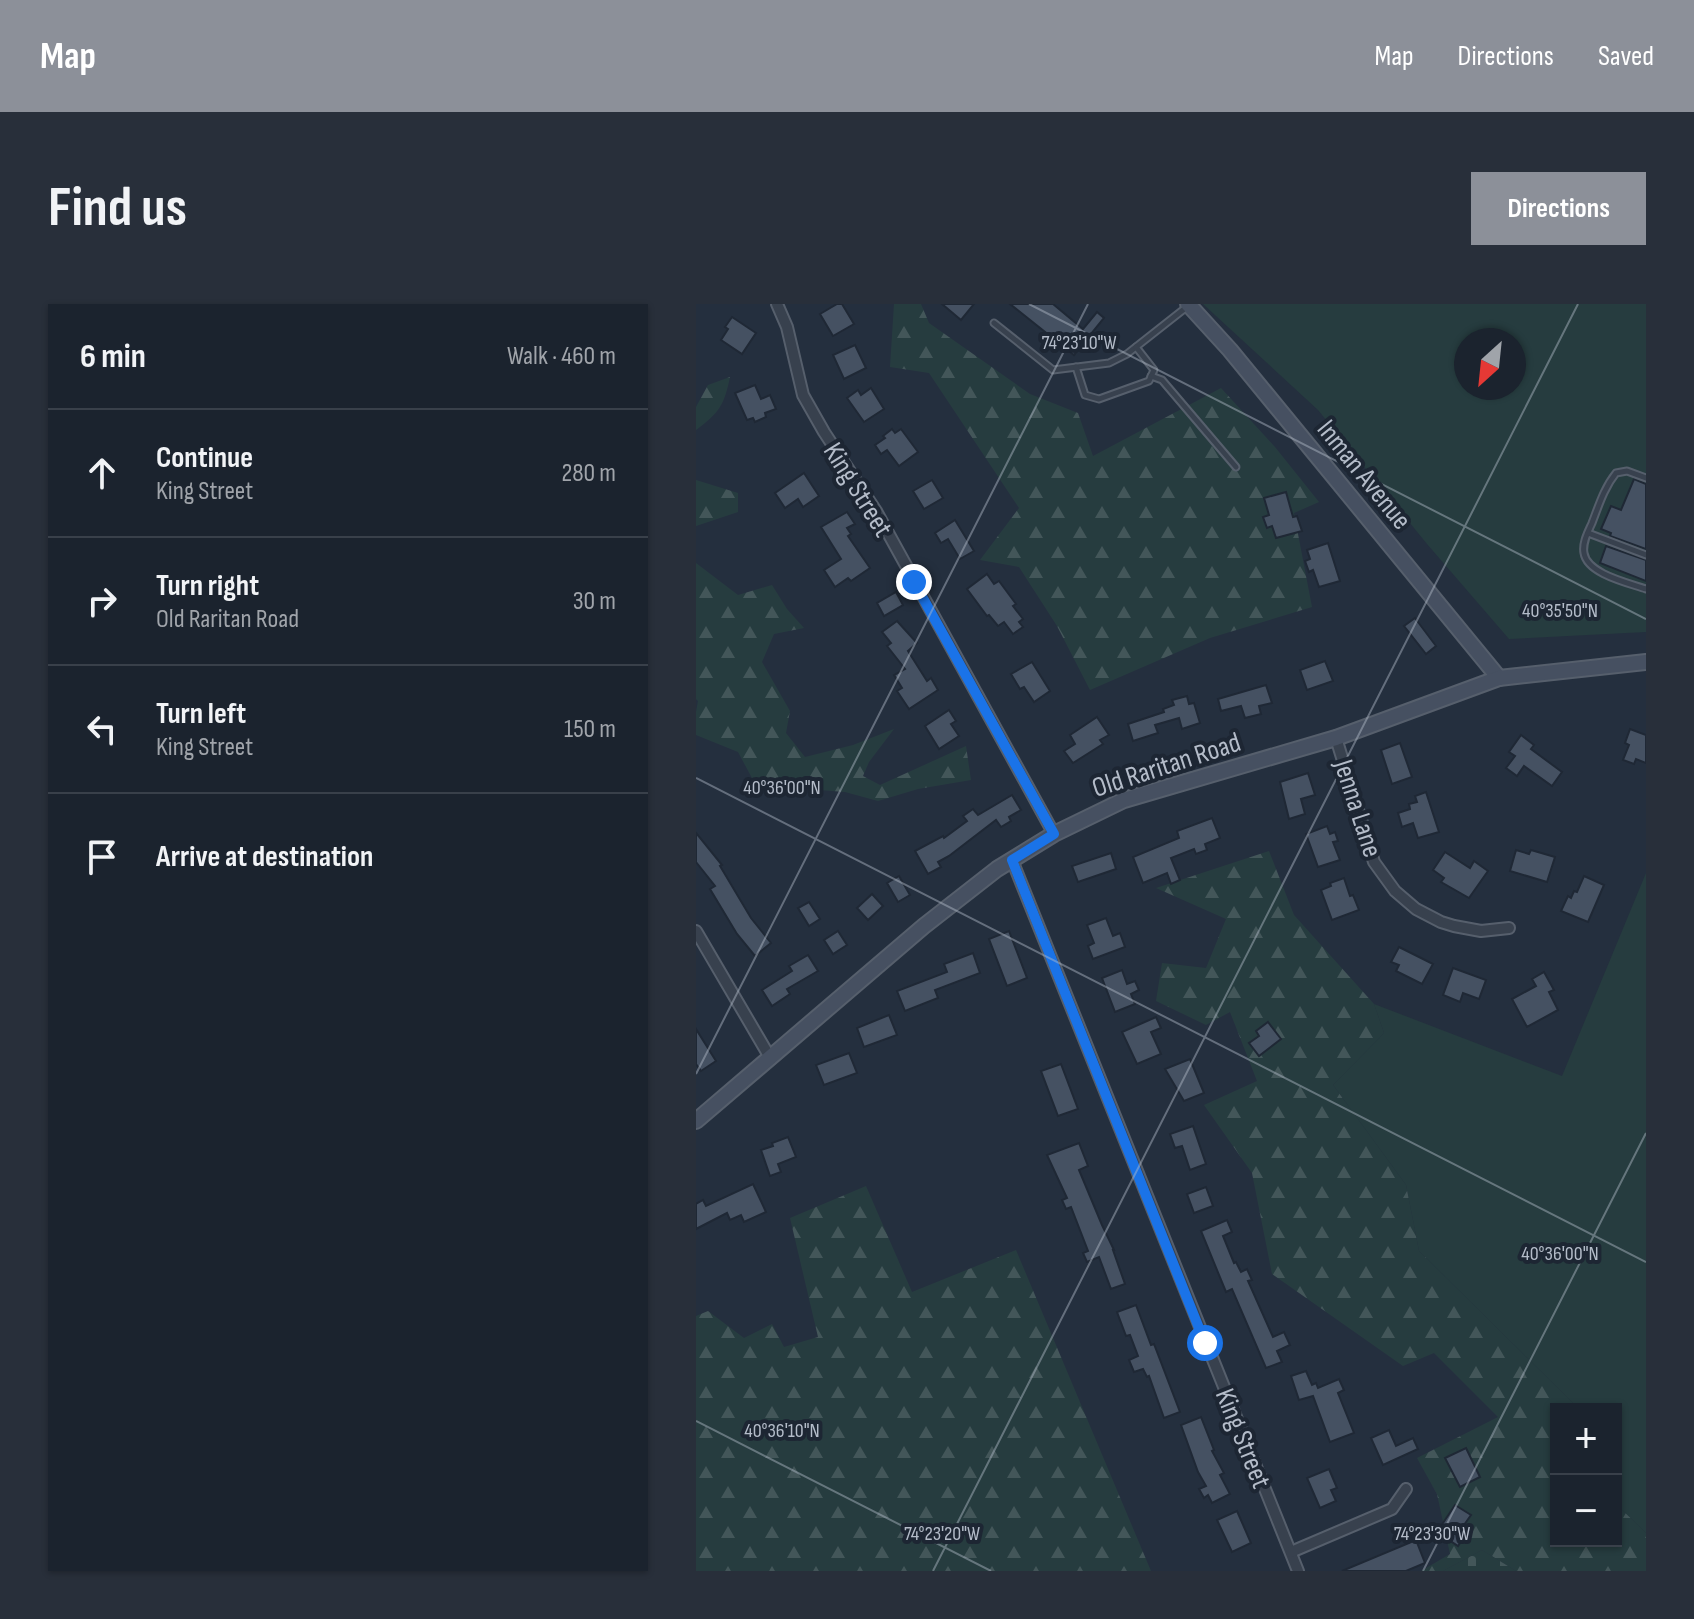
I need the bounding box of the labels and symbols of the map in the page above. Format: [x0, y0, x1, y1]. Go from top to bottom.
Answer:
north arrow [1454, 328, 1526, 400]
text: 74°23'10"W [1042, 331, 1116, 355]
street label: Inman Avenue [1310, 414, 1418, 536]
street label: King Street [816, 437, 899, 543]
route end [896, 564, 932, 600]
text: 40°35'50"N [1522, 599, 1598, 623]
street label: Old Raritan Road [1088, 726, 1245, 805]
street label: Jenna Lane [1326, 755, 1389, 861]
text: 40°36'00"N [743, 776, 821, 800]
text: 40°36'00"N [1521, 1242, 1599, 1266]
route start [1187, 1325, 1223, 1361]
street label: King Street [1208, 1384, 1278, 1493]
text: 40°36'10"N [744, 1419, 820, 1443]
text: 74°23'20"W [904, 1522, 980, 1546]
text: 74°23'30"W [1394, 1522, 1470, 1546]

